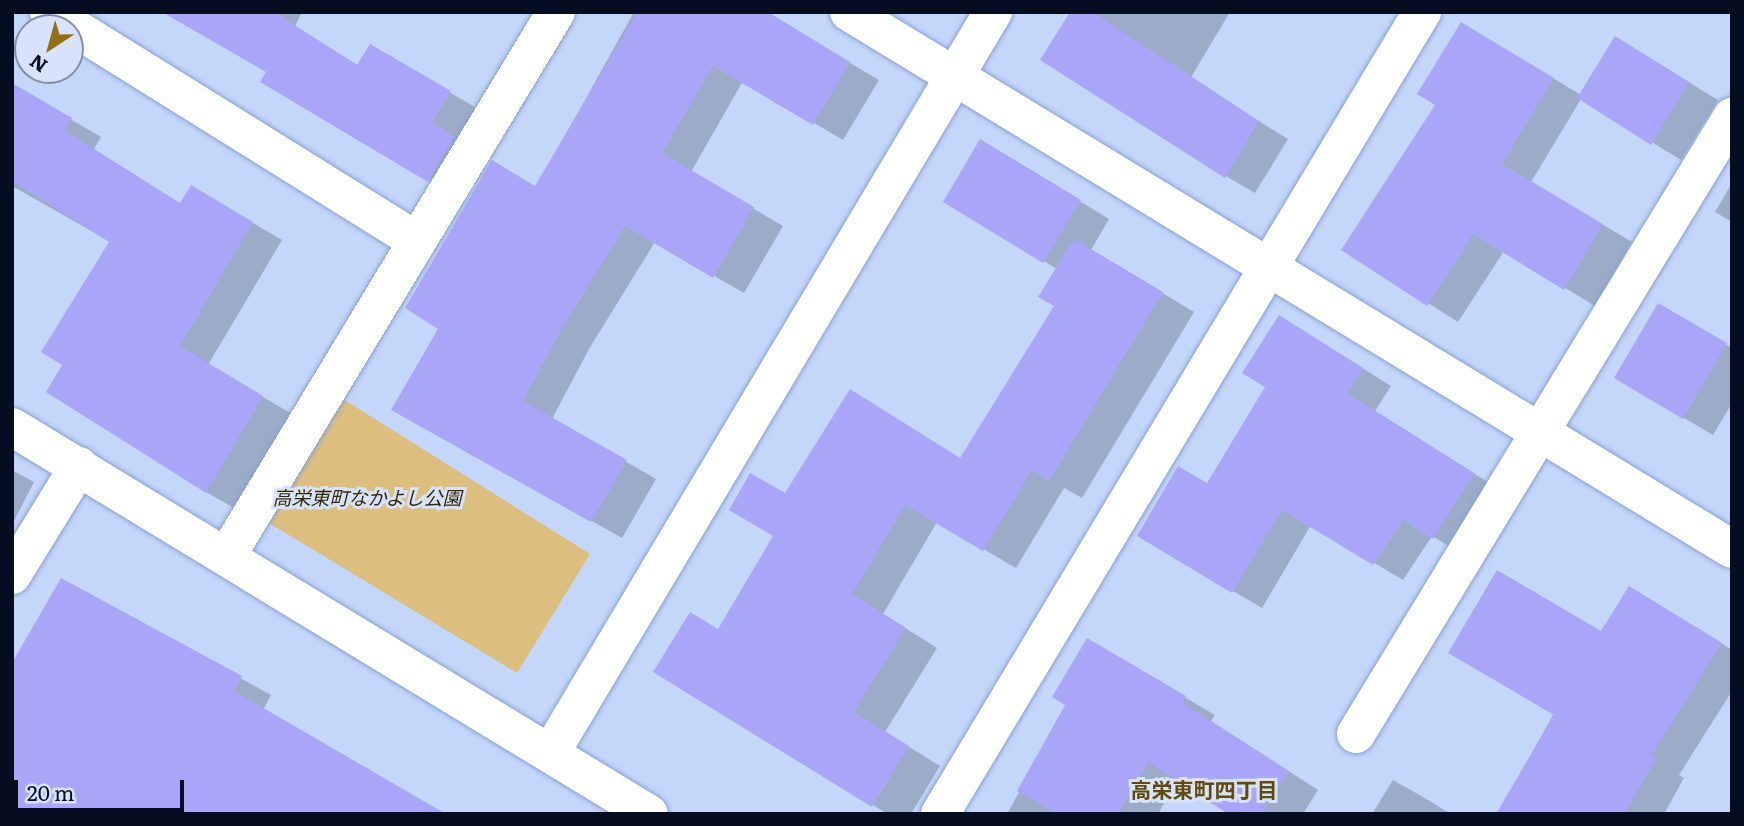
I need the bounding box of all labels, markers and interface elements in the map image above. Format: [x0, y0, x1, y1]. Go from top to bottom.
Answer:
north arrow [14, 14, 84, 84]
text: N [23, 48, 53, 80]
park label: 高栄東町なかよし公園 [272, 487, 462, 509]
scale bar [18, 766, 187, 810]
text: 20 m [27, 776, 74, 807]
district label: 高栄東町四丁目 [1131, 776, 1277, 802]

